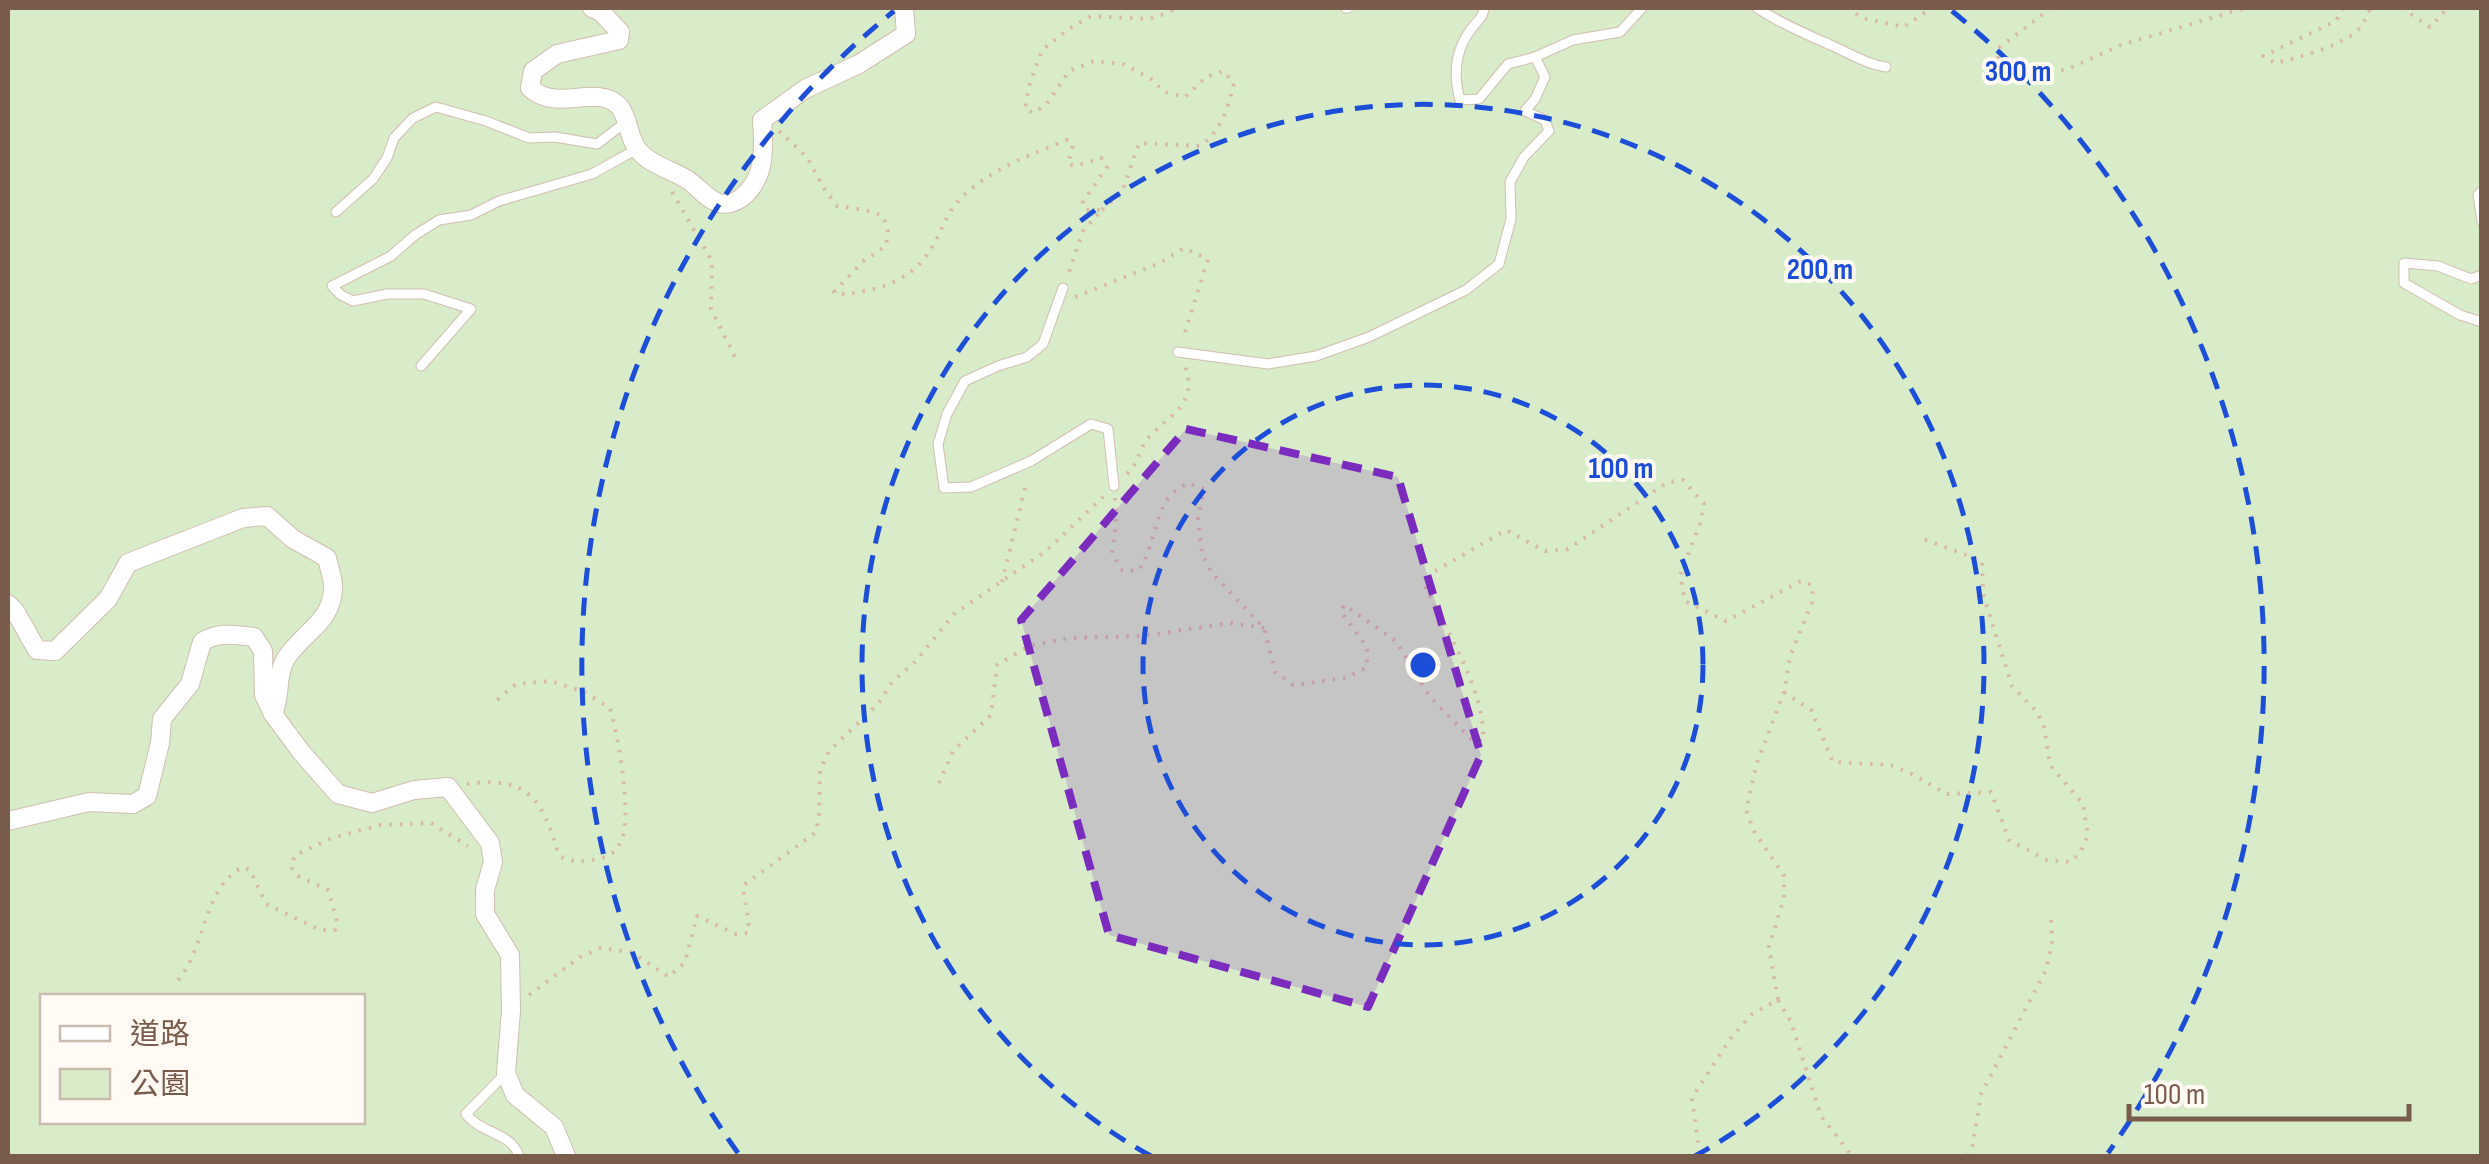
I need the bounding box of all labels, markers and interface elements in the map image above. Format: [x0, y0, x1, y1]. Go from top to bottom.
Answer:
text: 300 m [1985, 54, 2051, 90]
text: 200 m [1787, 252, 1853, 288]
text: 100 m [1589, 451, 1653, 487]
centre of rings [1405, 647, 1441, 683]
legend [40, 994, 365, 1124]
text: 道路 [130, 1017, 190, 1053]
scale bar [2129, 1059, 2409, 1121]
text: 公園 [130, 1067, 190, 1103]
text: 100 m [2144, 1077, 2205, 1113]

